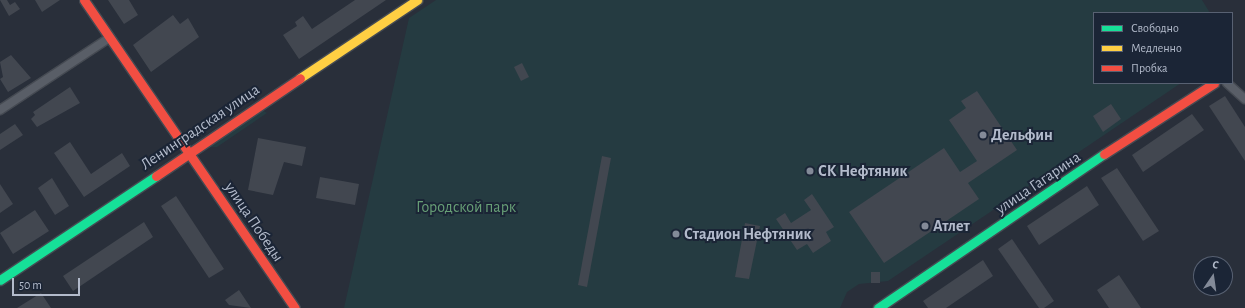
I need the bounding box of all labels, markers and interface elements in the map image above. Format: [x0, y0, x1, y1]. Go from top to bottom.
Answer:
legend [1093, 12, 1233, 84]
text: Свободно [1131, 22, 1179, 34]
text: Медленно [1131, 42, 1182, 54]
text: Пробка [1131, 62, 1168, 74]
street label: Ленинградская улица [137, 80, 263, 174]
place label: Дельфин [991, 125, 1053, 145]
marker: Дельфин [978, 130, 988, 140]
street label: улица Гагарина [992, 148, 1084, 218]
place label: СК Нефтяник [818, 161, 907, 181]
marker: СК Нефтяник [805, 166, 815, 176]
street label: улица Победы [220, 179, 288, 265]
park label: Городской парк [416, 197, 516, 217]
place label: Атлет [933, 216, 970, 236]
marker: Атлет [920, 221, 930, 231]
place label: Стадион Нефтяник [684, 224, 811, 244]
marker: Стадион Нефтяник [671, 229, 681, 239]
north arrow [1193, 256, 1233, 296]
text: С [1211, 259, 1220, 271]
scale bar [14, 270, 82, 296]
text: 50 m [19, 279, 42, 291]

